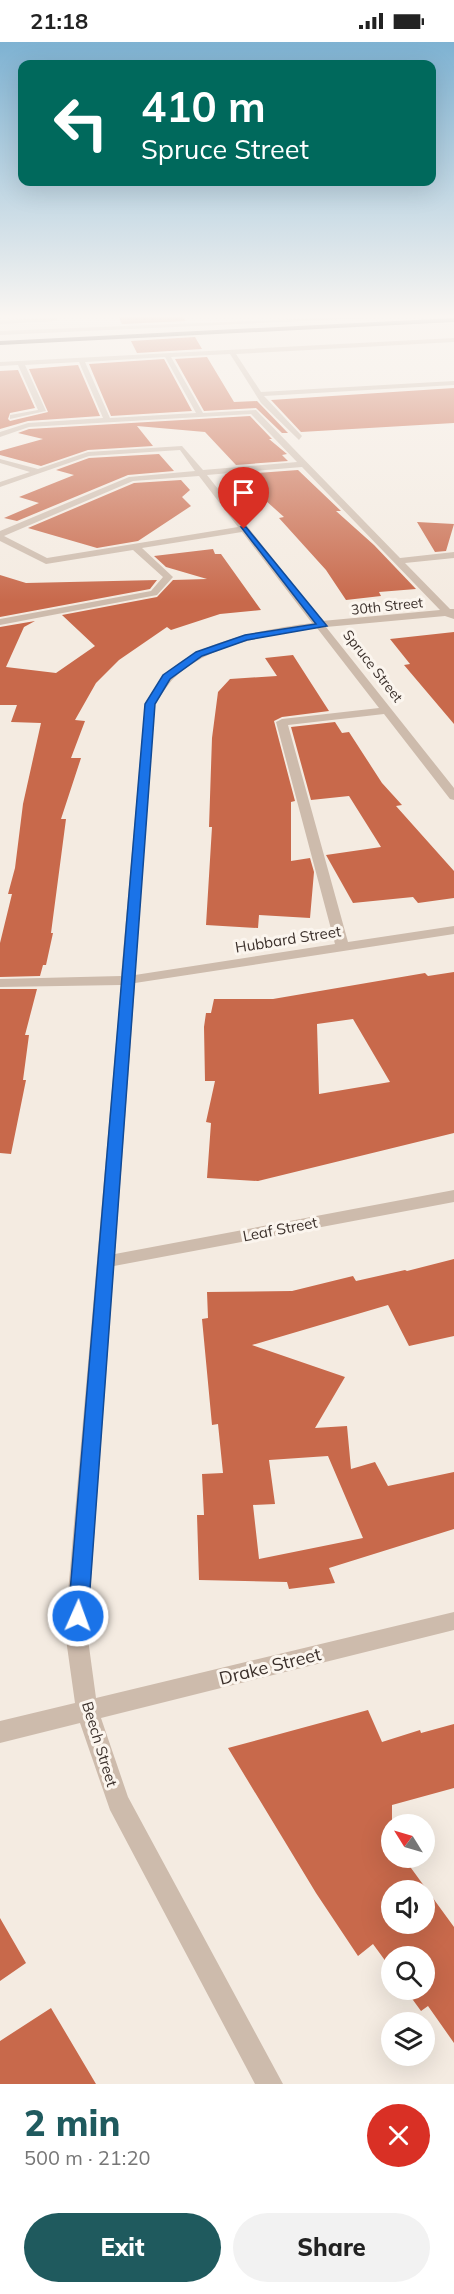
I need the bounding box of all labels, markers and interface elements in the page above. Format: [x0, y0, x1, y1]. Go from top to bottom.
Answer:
text: 21:18 [30, 7, 88, 35]
text: 410 m [141, 80, 266, 133]
icon: left [42, 84, 120, 162]
text: Spruce Street [141, 132, 309, 166]
pin [218, 467, 269, 529]
icon: arrive [227, 476, 260, 509]
street label: 30th Street [350, 593, 424, 619]
street label: Spruce Street [339, 626, 407, 706]
street label: Hubbard Street [234, 921, 342, 957]
street label: Leaf Street [241, 1212, 319, 1246]
position arrow [46, 1584, 110, 1648]
street label: Drake Street [217, 1642, 323, 1690]
street label: Beech Street [78, 1699, 122, 1789]
north arrow [381, 1814, 435, 1868]
map controls [381, 1814, 435, 2066]
button: sound [381, 1880, 435, 1934]
button: search [381, 1946, 435, 2000]
button: layers [381, 2012, 435, 2066]
text: 2 min [24, 2100, 120, 2145]
button: close [367, 2104, 430, 2167]
text: 500 m · 21:20 [24, 2145, 150, 2170]
button: Exit [24, 2213, 221, 2282]
button: Share [233, 2213, 430, 2282]

